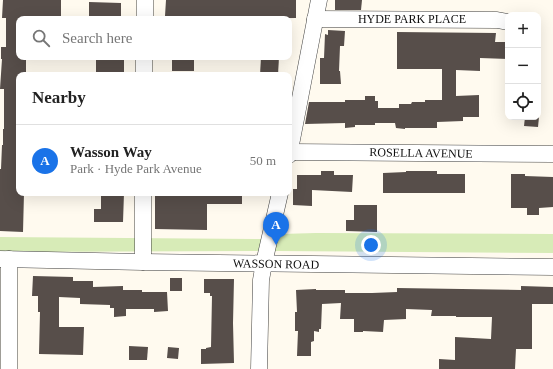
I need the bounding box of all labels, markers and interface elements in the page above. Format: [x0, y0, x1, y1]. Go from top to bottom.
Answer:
street label: HYDE PARK PLACE [358, 12, 466, 26]
map controls [505, 12, 541, 120]
button: + [505, 12, 541, 48]
search box [16, 16, 292, 60]
icon: search [30, 27, 52, 49]
text: Search here [62, 30, 132, 46]
button: − [505, 48, 541, 84]
button: locate [505, 84, 541, 120]
text: Nearby [32, 88, 86, 107]
text: Wasson Way [70, 144, 152, 160]
street label: ROSELLA AVENUE [369, 145, 473, 161]
text: A [40, 153, 50, 168]
text: 50 m [250, 153, 276, 168]
text: Park · Hyde Park Avenue [70, 161, 202, 176]
pin: A [263, 212, 289, 245]
your location [361, 235, 381, 255]
street label: WASSON ROAD [233, 256, 320, 272]

